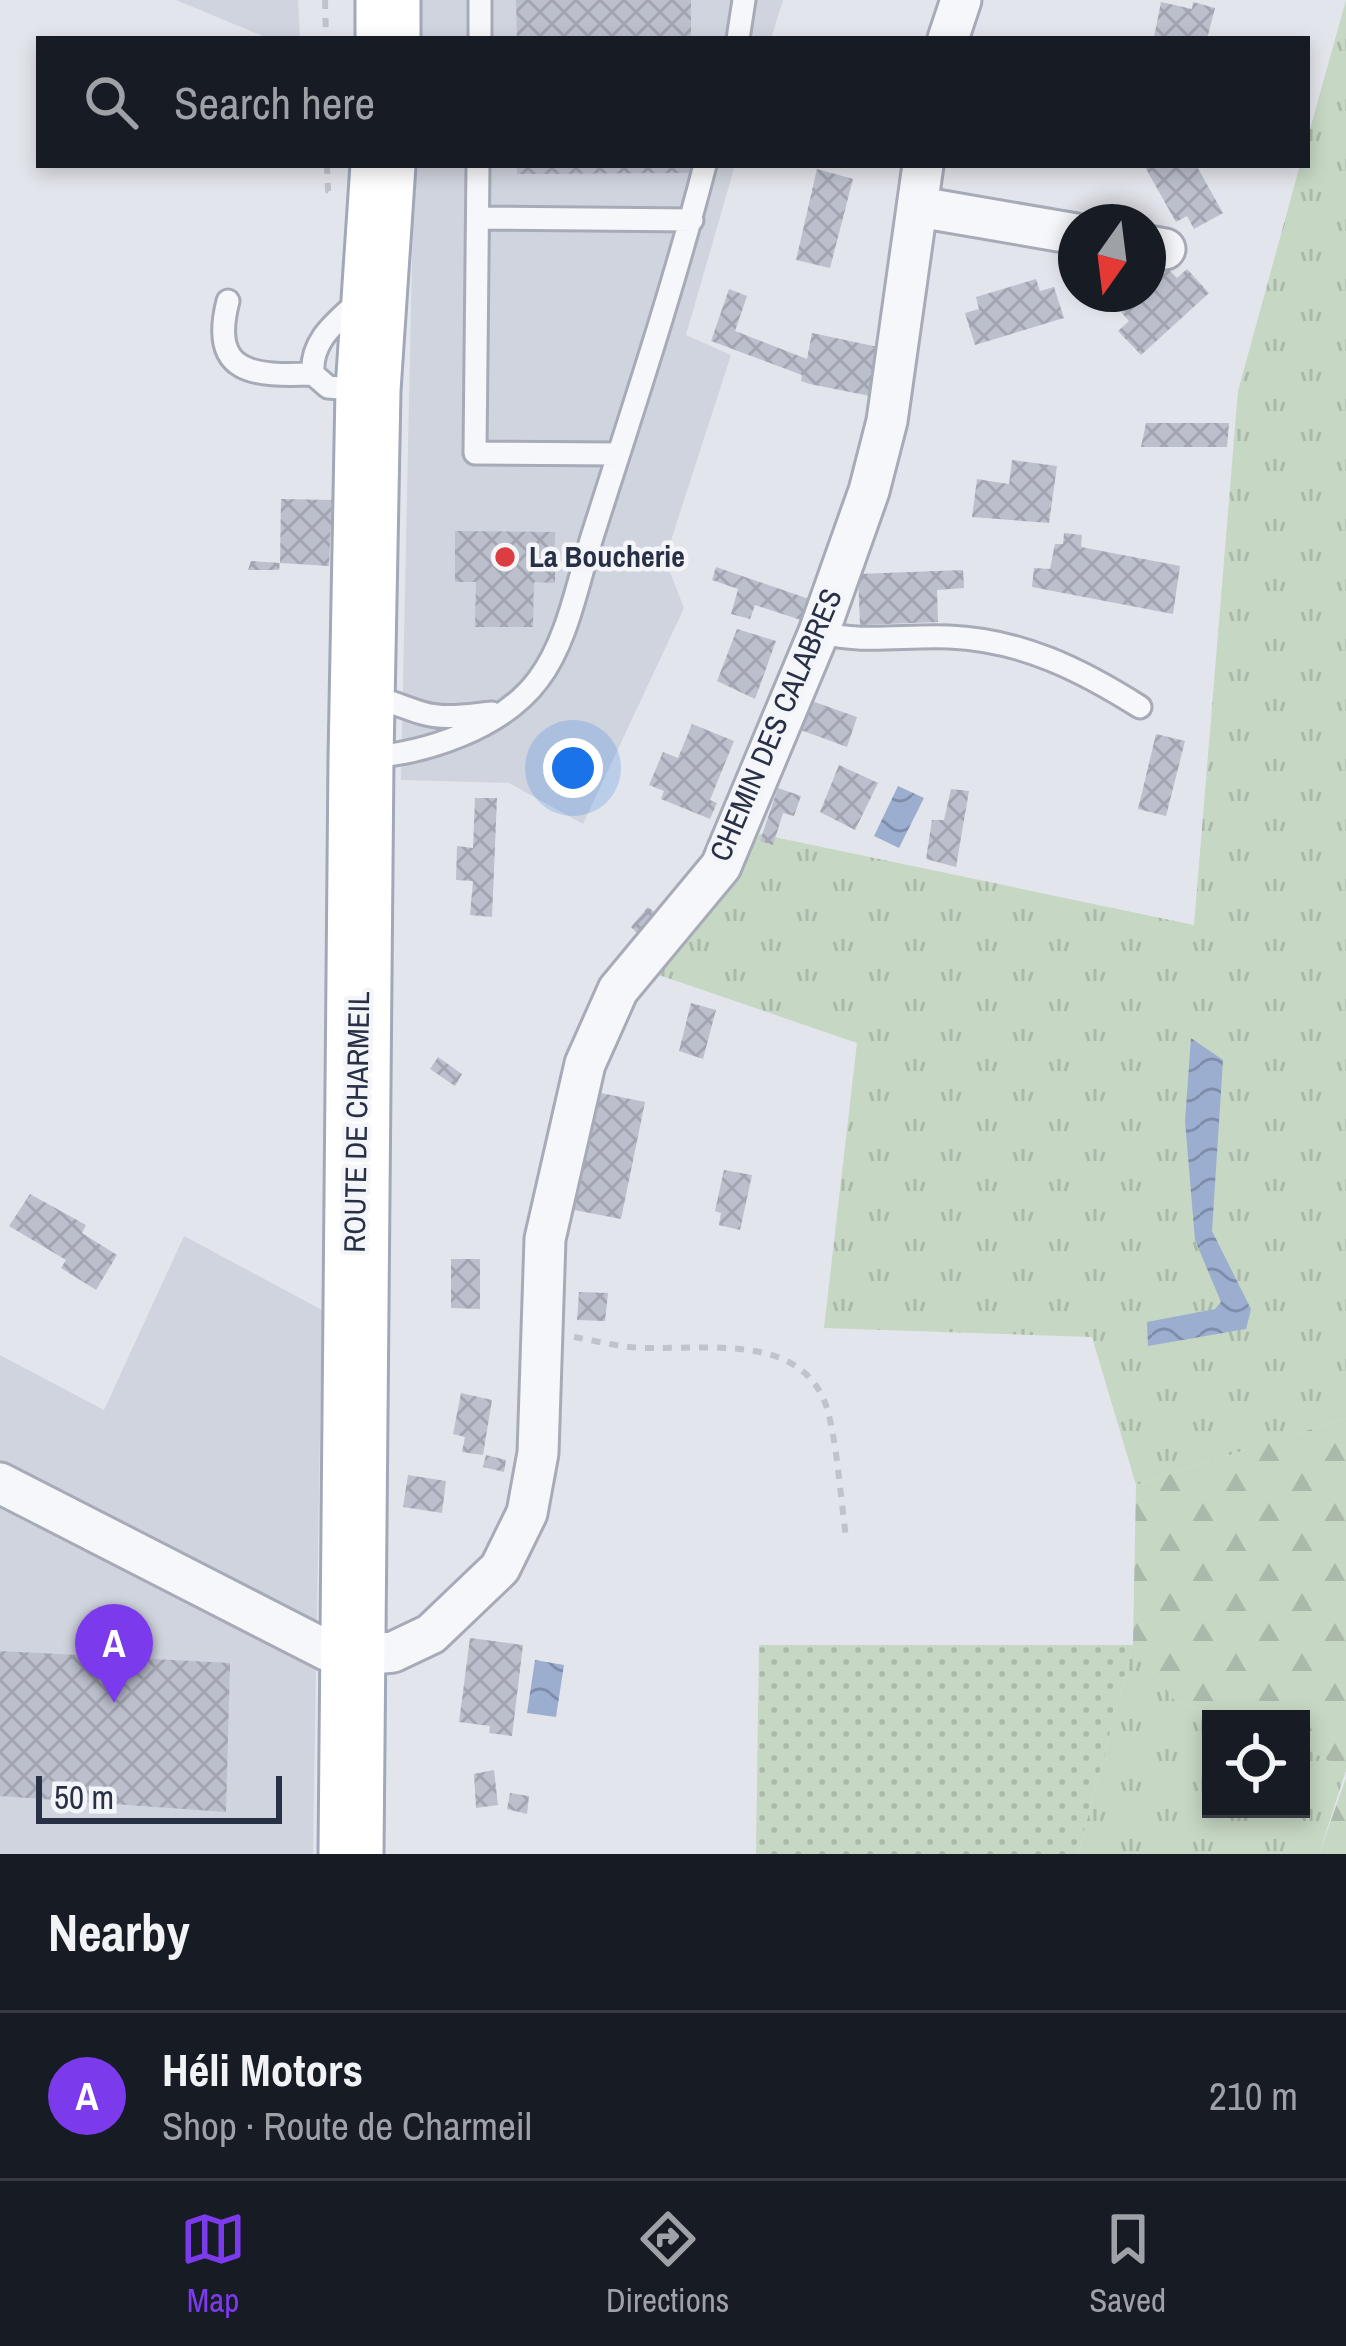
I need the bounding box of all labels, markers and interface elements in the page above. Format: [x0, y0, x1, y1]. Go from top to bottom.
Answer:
search box [36, 36, 1310, 168]
icon: search [78, 69, 144, 135]
text: Search here [174, 72, 375, 133]
north arrow [1058, 204, 1166, 312]
place label: La Boucherie [529, 536, 685, 576]
marker: La Boucherie [492, 544, 518, 570]
street label: CHEMIN DES CALABRES [700, 582, 851, 867]
your location [543, 738, 603, 798]
street label: ROUTE DE CHARMEIL [334, 991, 378, 1253]
pin: A [75, 1604, 153, 1703]
map controls [1202, 1710, 1310, 1818]
button: locate [1202, 1710, 1310, 1818]
scale bar [36, 1770, 282, 1823]
text: 50 m [54, 1775, 114, 1819]
text: Nearby [48, 1898, 190, 1967]
text: Héli Motors [162, 2039, 363, 2100]
text: A [75, 2070, 99, 2122]
text: 210 m [1209, 2070, 1298, 2122]
text: Shop · Route de Charmeil [162, 2100, 532, 2152]
tab: Map [180, 2206, 246, 2322]
tab: Directions [606, 2206, 729, 2322]
tab: Saved [1089, 2206, 1166, 2322]

